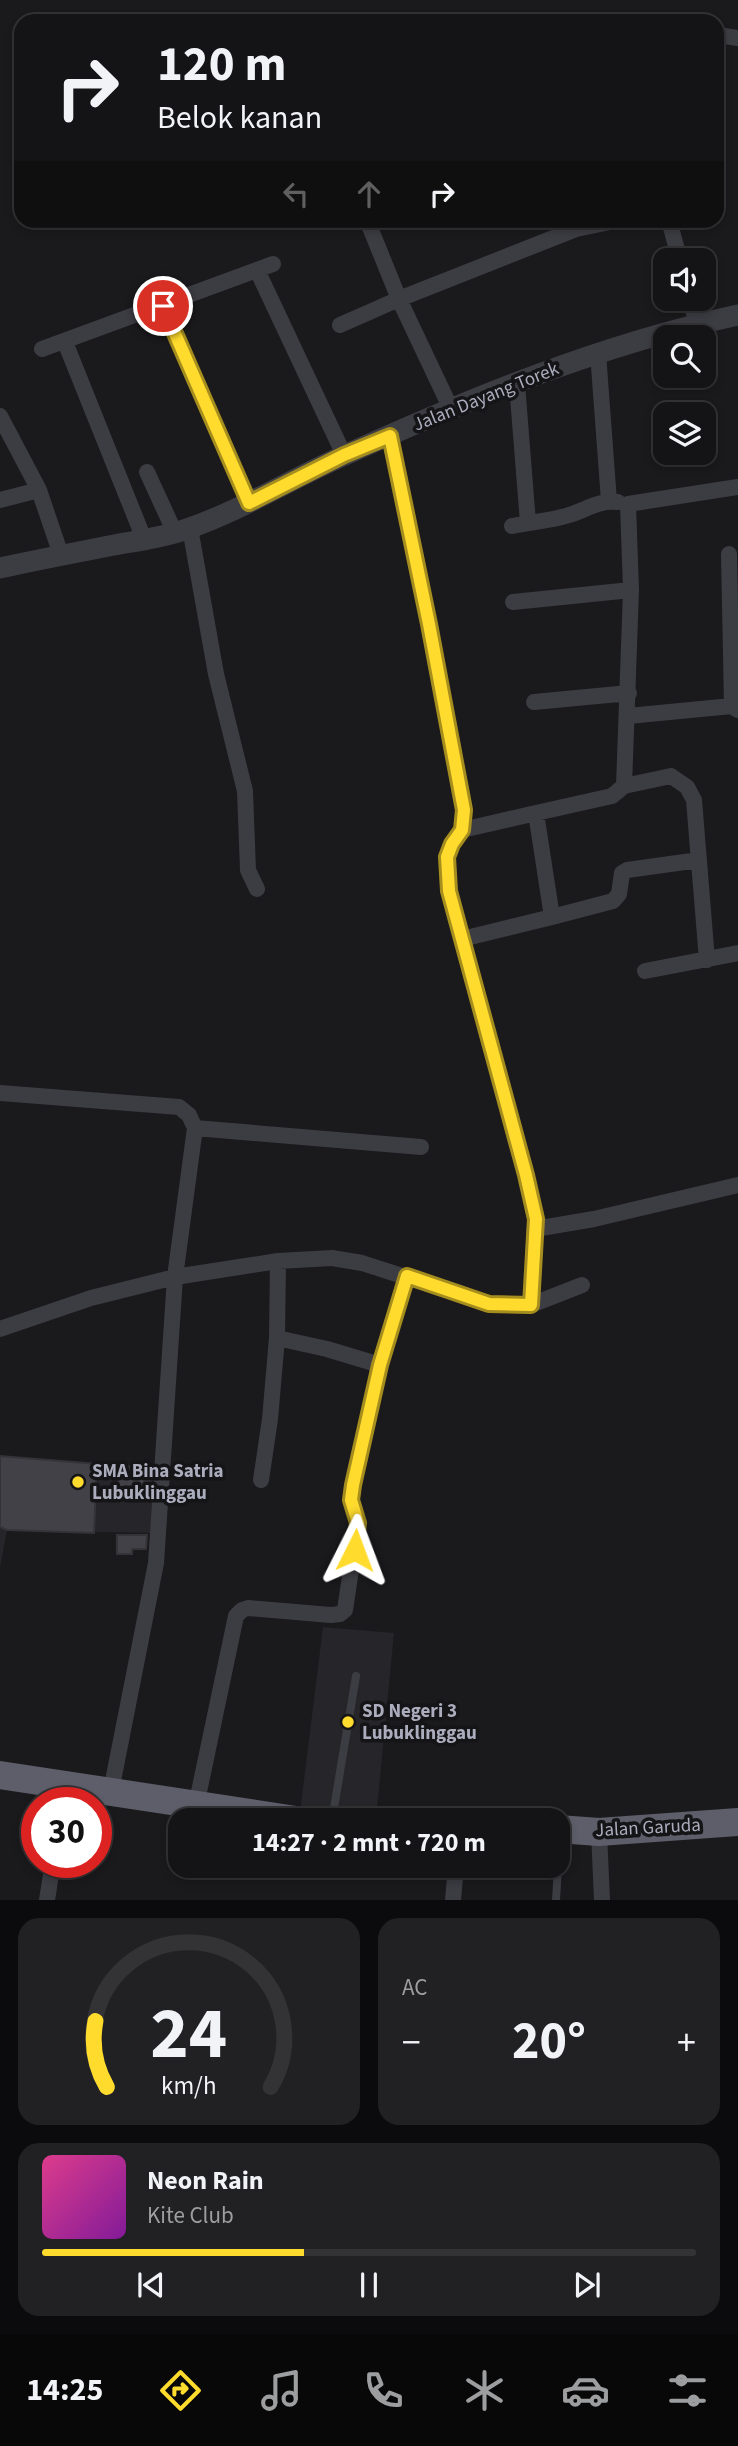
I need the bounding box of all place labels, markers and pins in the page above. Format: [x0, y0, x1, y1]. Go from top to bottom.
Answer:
pin [133, 276, 193, 336]
place label: SMA Bina Satria Lubuklinggau [92, 1458, 223, 1507]
marker: SMA Bina Satria Lubuklinggau [70, 1474, 86, 1490]
place label: SD Negeri 3 Lubuklinggau [362, 1698, 477, 1747]
marker: SD Negeri 3 Lubuklinggau [340, 1714, 356, 1730]

